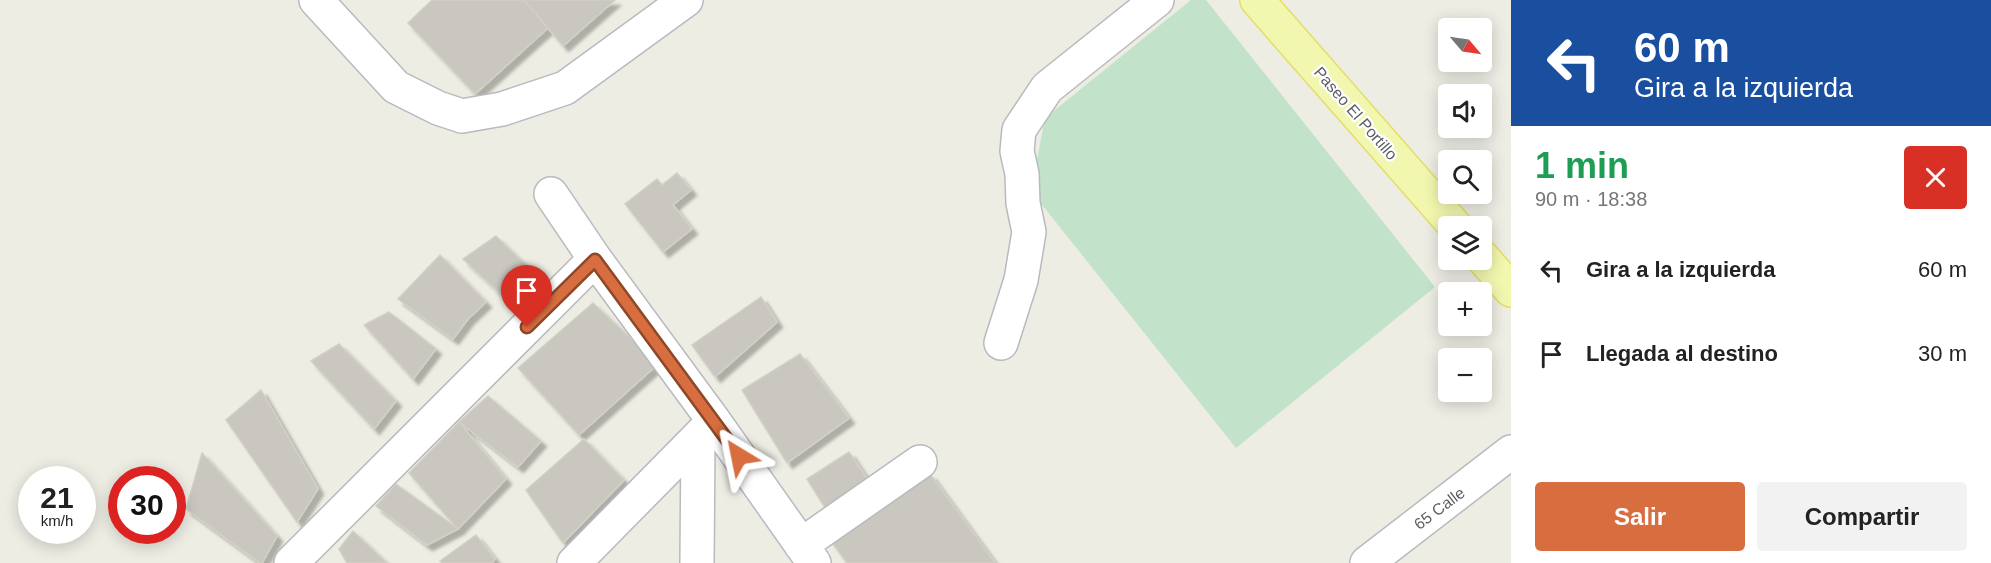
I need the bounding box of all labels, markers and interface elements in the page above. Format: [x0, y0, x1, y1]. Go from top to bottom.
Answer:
north arrow [1438, 18, 1492, 72]
map controls [1438, 18, 1492, 402]
icon: left [1535, 24, 1613, 102]
text: 60 m [1634, 24, 1730, 71]
street label: Paseo El Portillo [1311, 63, 1401, 163]
text: Gira a la izquierda [1634, 73, 1853, 103]
button: sound [1438, 84, 1492, 138]
text: 1 min [1535, 145, 1629, 186]
button: close [1904, 146, 1967, 209]
button: search [1438, 150, 1492, 204]
text: 90 m · 18:38 [1535, 188, 1647, 210]
button: layers [1438, 216, 1492, 270]
icon: left [1535, 254, 1568, 287]
text: Gira a la izquierda [1586, 257, 1776, 282]
text: 60 m [1918, 257, 1967, 282]
pin [501, 265, 552, 327]
icon: arrive [510, 274, 543, 307]
button: + [1438, 282, 1492, 336]
icon: arrive [1535, 338, 1568, 371]
text: Llegada al destino [1586, 341, 1778, 366]
text: 30 m [1918, 341, 1967, 366]
button: − [1438, 348, 1492, 402]
position arrow [707, 424, 771, 488]
speed limit sign: 30 [108, 466, 186, 544]
text: 21 [40, 481, 74, 514]
button: Salir [1535, 482, 1745, 551]
button: Compartir [1757, 482, 1967, 551]
street label: 65 Calle [1411, 484, 1468, 533]
text: km/h [41, 512, 73, 529]

